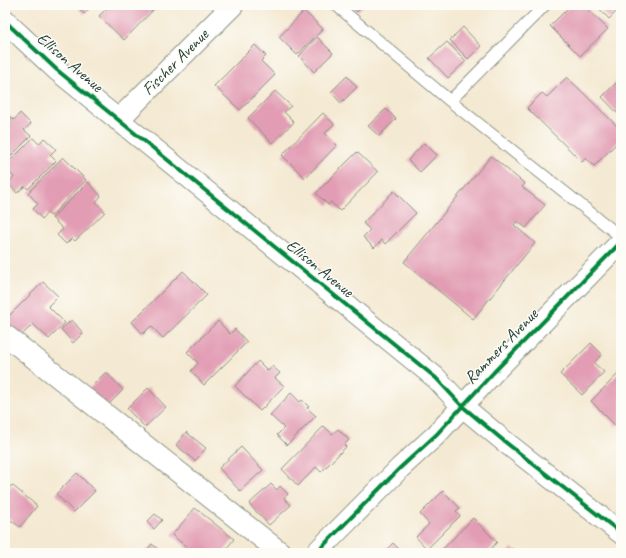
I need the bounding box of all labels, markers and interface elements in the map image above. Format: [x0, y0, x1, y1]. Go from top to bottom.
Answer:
street label: Fischer Avenue [137, 23, 214, 100]
street label: Ellison Avenue [33, 28, 108, 97]
street label: Ellison Avenue [282, 234, 359, 302]
street label: Rammers Avenue [460, 303, 543, 388]

